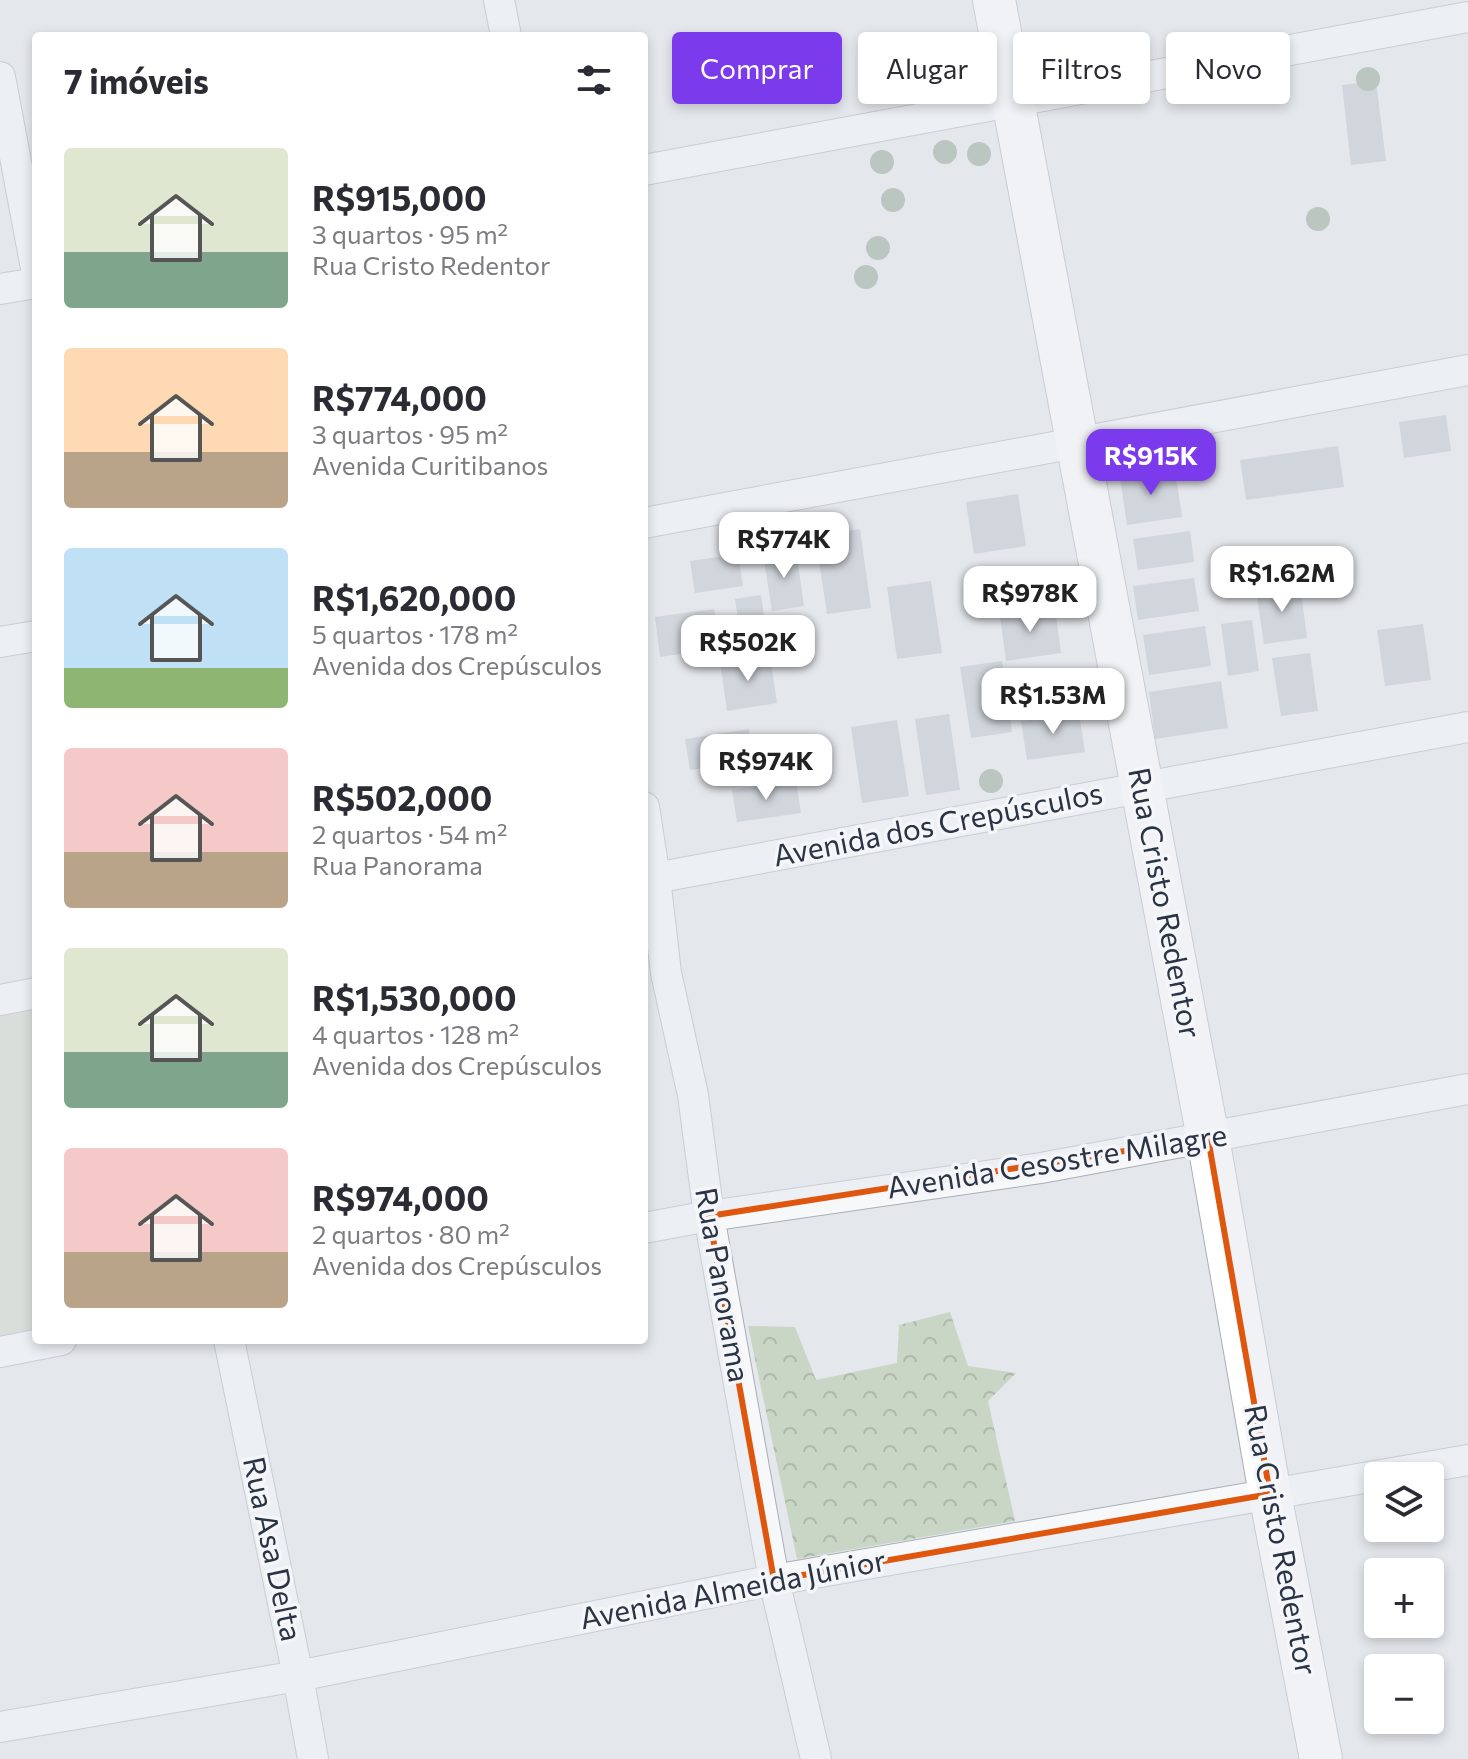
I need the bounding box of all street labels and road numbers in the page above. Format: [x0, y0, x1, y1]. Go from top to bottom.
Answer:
street label: Rua Cristo Redentor [1122, 764, 1211, 1041]
street label: Avenida dos Crepúsculos [770, 772, 1105, 873]
street label: Avenida Cesostre Milagre [884, 1114, 1229, 1205]
street label: Rua Panorama [689, 1184, 760, 1385]
street label: Rua Cristo Redentor [1238, 1401, 1327, 1678]
street label: Rua Asa Delta [237, 1453, 312, 1644]
street label: Avenida Almeida Júnior [576, 1540, 889, 1635]

